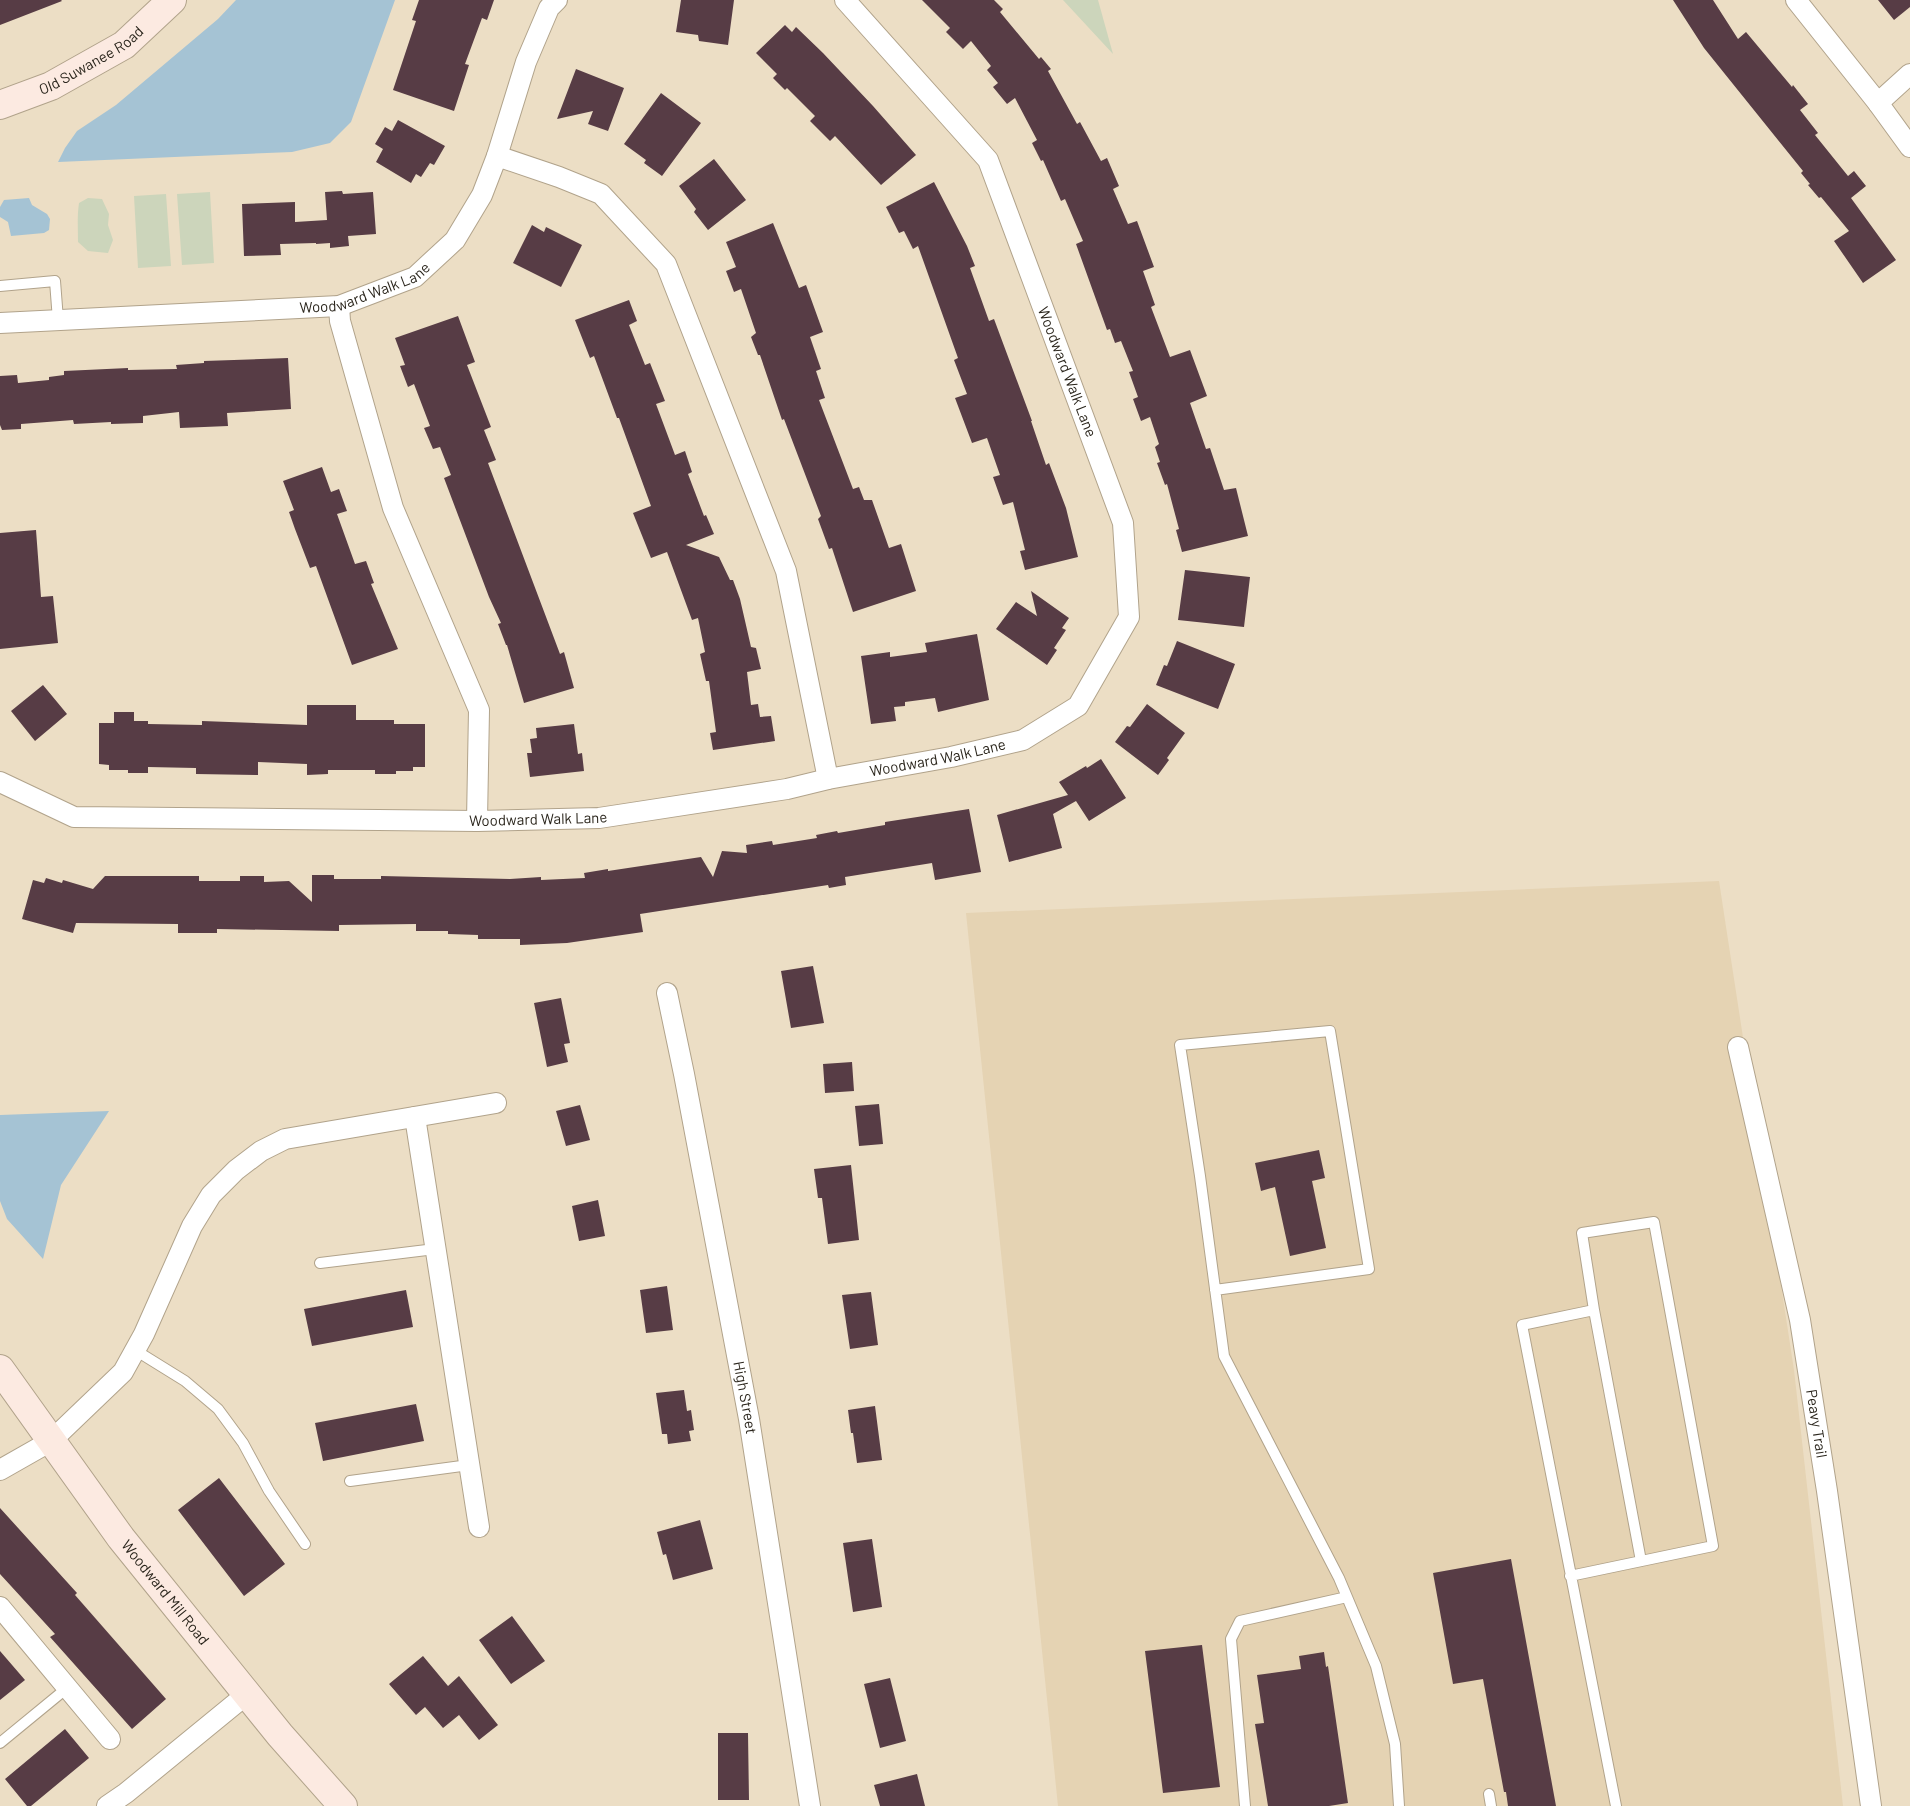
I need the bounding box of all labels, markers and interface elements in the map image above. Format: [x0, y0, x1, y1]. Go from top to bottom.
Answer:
street label: Old Suwanee Road [36, 22, 147, 98]
street label: Woodward Walk Lane [299, 258, 433, 316]
street label: Woodward Walk Lane [1035, 304, 1101, 439]
street label: Woodward Walk Lane [868, 734, 1007, 779]
street label: Woodward Walk Lane [469, 807, 608, 829]
street label: High Street [730, 1359, 761, 1435]
street label: Peavy Trail [1803, 1388, 1832, 1459]
street label: Woodward Mill Road [118, 1536, 214, 1648]

